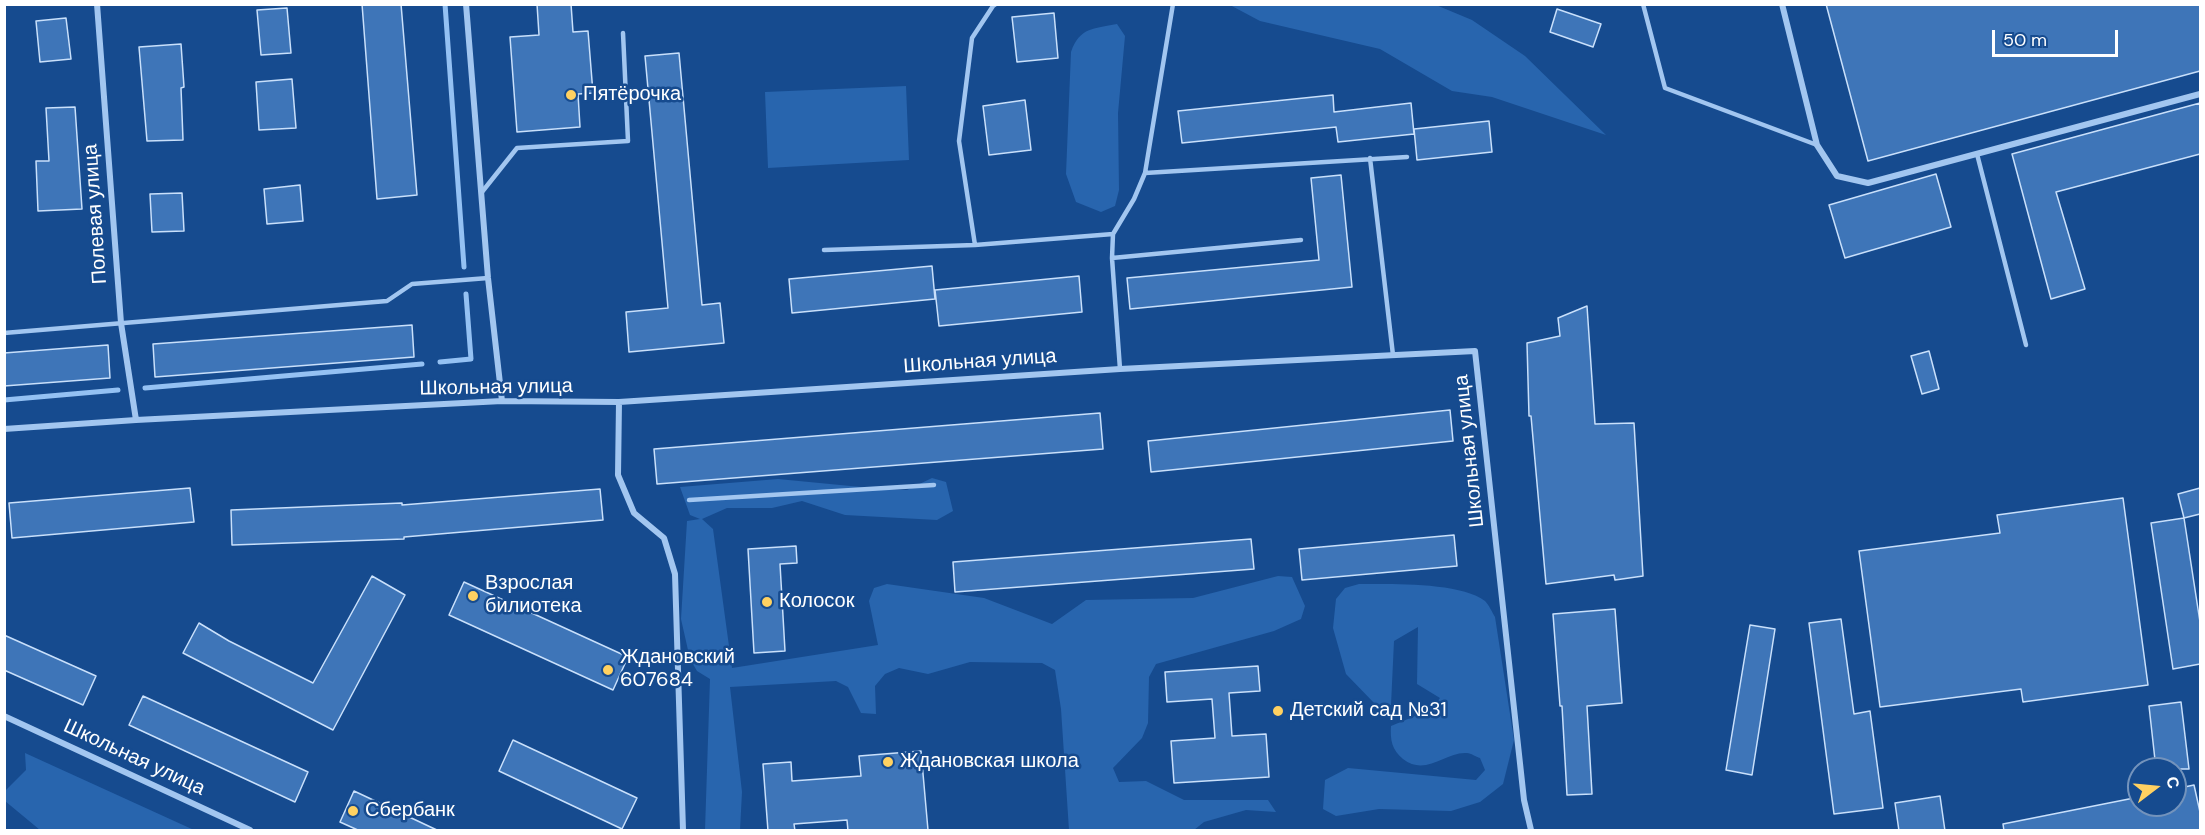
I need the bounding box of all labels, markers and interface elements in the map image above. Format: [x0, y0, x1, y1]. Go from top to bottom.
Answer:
scale bar [1995, 18, 2121, 56]
text: 50 m [2003, 28, 2047, 52]
place label: Пятёрочка [583, 83, 681, 107]
marker: Пятёрочка [564, 88, 578, 102]
street label: Полевая улица [79, 143, 113, 285]
street label: Школьная улица [903, 345, 1057, 379]
street label: Школьная улица [1450, 373, 1490, 529]
street label: Школьная улица [419, 375, 573, 401]
place label: Взрослая билиотека [485, 572, 582, 619]
marker: Взрослая билиотека [466, 589, 480, 603]
place label: Колосок [779, 590, 854, 614]
marker: Колосок [760, 595, 774, 609]
place label: Ждановский 607684 [620, 646, 735, 693]
marker: Ждановский 607684 [601, 663, 615, 677]
place label: Детский сад №31 [1290, 699, 1447, 723]
marker: Детский сад №31 [1271, 704, 1285, 718]
street label: Школьная улица [59, 715, 209, 801]
place label: Ждановская школа [900, 750, 1079, 774]
marker: Ждановская школа [881, 755, 895, 769]
north arrow [2127, 757, 2187, 817]
text: С [2161, 774, 2185, 791]
place label: Сбербанк [365, 799, 455, 823]
marker: Сбербанк [346, 804, 360, 818]

